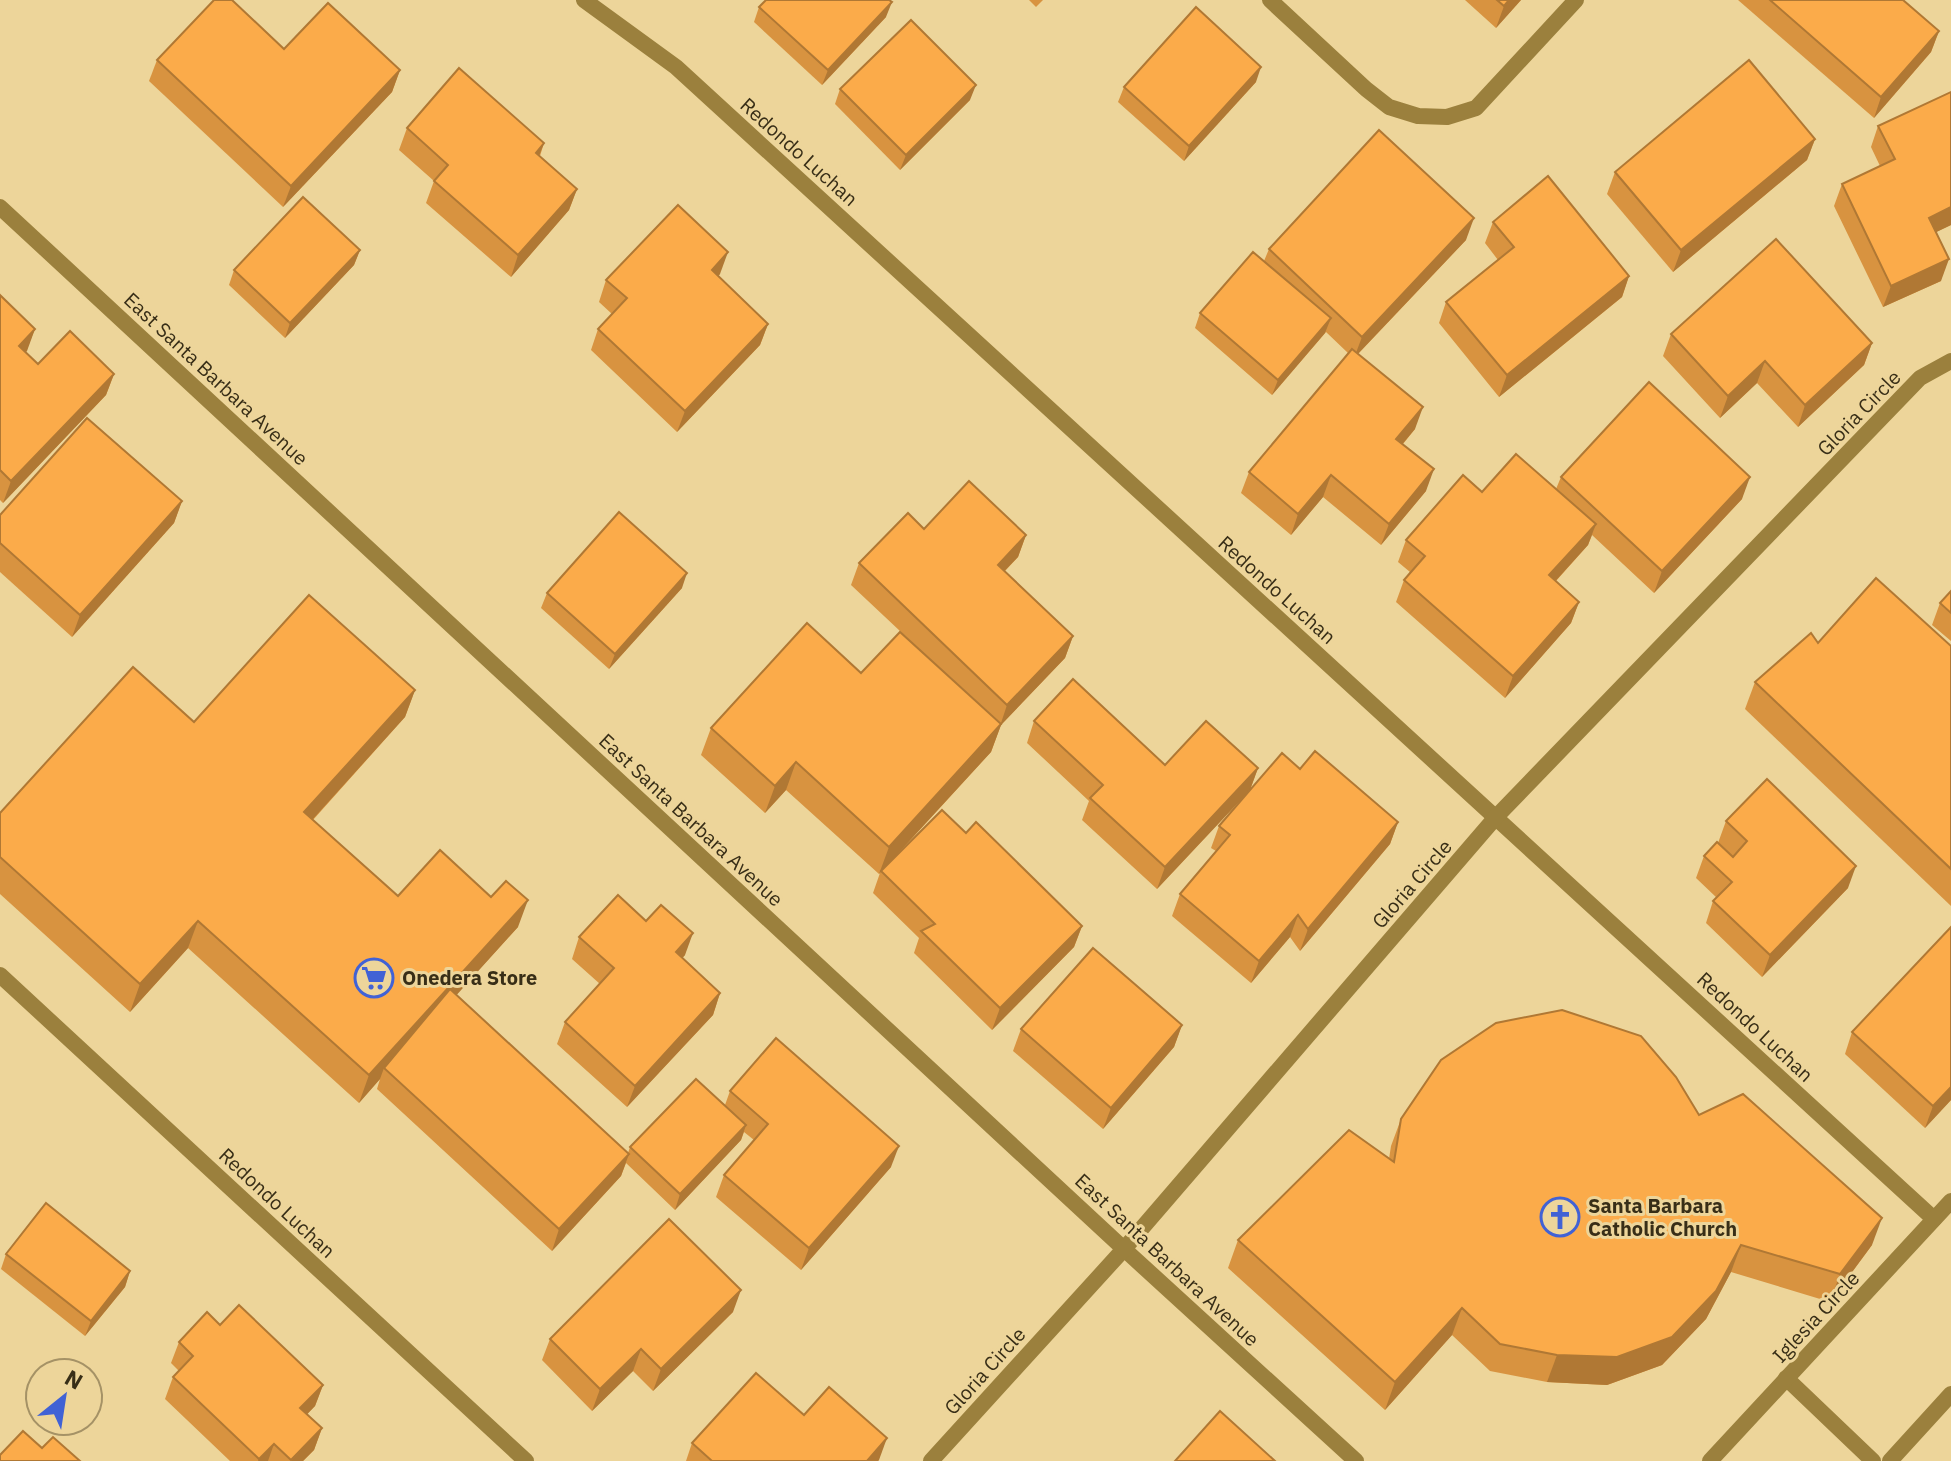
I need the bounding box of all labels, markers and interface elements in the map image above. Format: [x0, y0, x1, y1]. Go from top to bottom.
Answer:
street label: Redondo Luchan [735, 91, 864, 212]
street label: East Santa Barbara Avenue [118, 286, 314, 471]
street label: Gloria Circle [1811, 364, 1906, 461]
street label: Redondo Luchan [1213, 529, 1342, 650]
street label: East Santa Barbara Avenue [593, 727, 789, 912]
street label: Gloria Circle [1366, 834, 1458, 934]
supermarket icon: Onedera Store [353, 957, 395, 999]
place label: Onedera Store [402, 964, 537, 991]
street label: Redondo Luchan [1691, 966, 1819, 1088]
street label: Redondo Luchan [213, 1142, 341, 1264]
street label: East Santa Barbara Avenue [1069, 1167, 1265, 1352]
place label: Santa Barbara Catholic Church [1588, 1192, 1737, 1242]
church icon: Santa Barbara Catholic Church [1539, 1196, 1581, 1238]
street label: Iglesia Circle [1766, 1265, 1865, 1368]
street label: Gloria Circle [938, 1321, 1031, 1420]
north arrow [24, 1357, 104, 1437]
text: N [60, 1363, 88, 1396]

